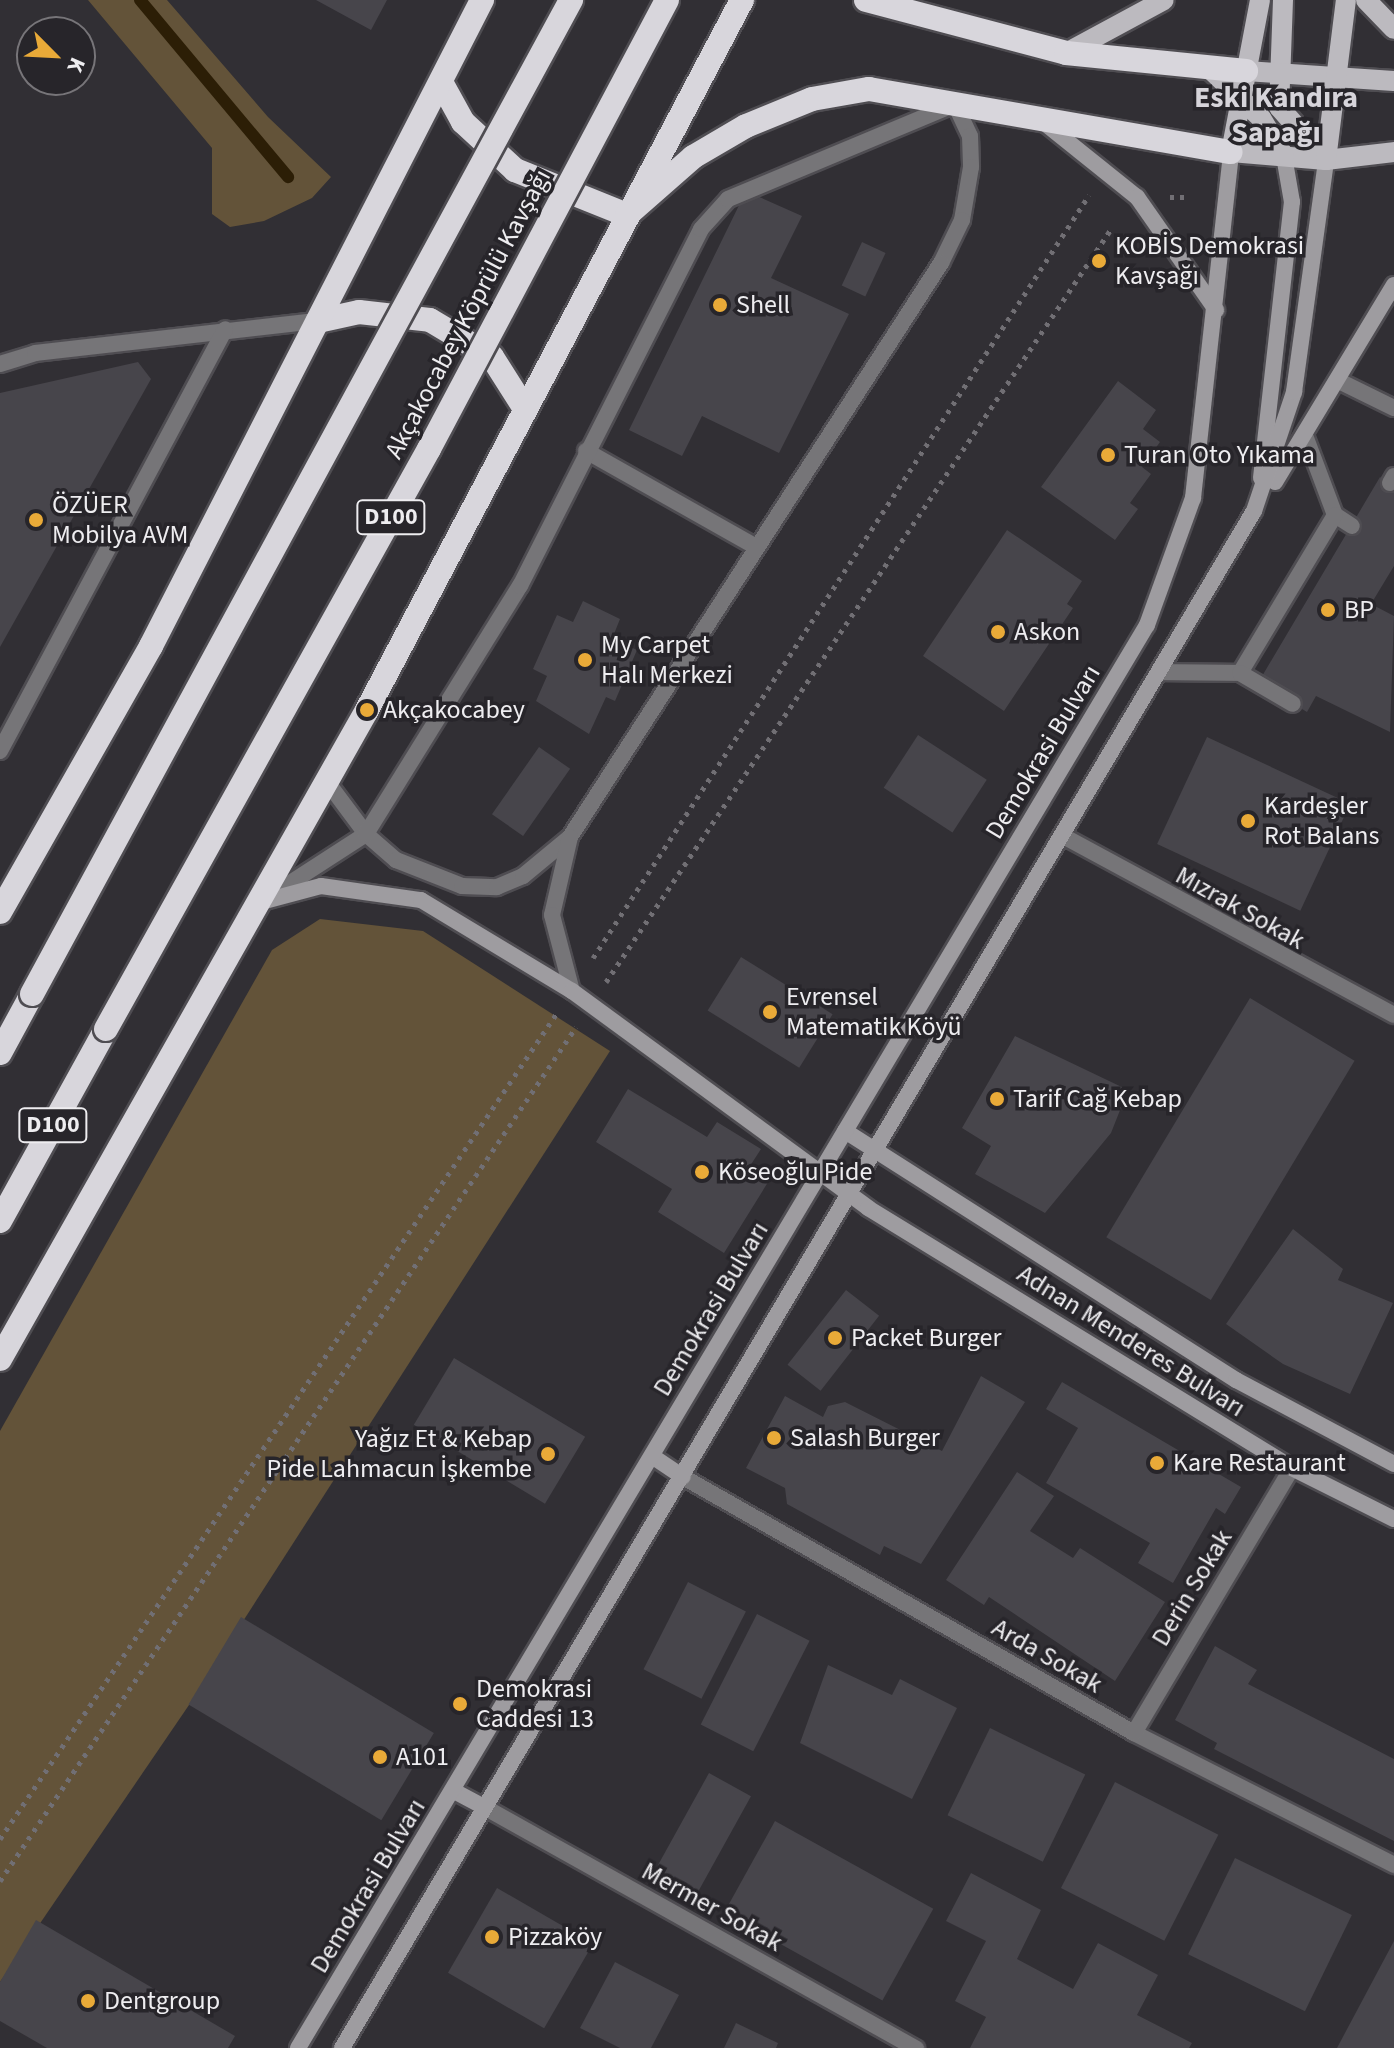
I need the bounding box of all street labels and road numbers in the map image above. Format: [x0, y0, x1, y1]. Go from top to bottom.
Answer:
street label: Akçakocabey Köprülü Kavşağı [378, 164, 558, 464]
road number: D100 [355, 497, 427, 537]
street label: Demokrasi Bulvarı [979, 659, 1107, 845]
street label: Mızrak Sokak [1170, 860, 1310, 956]
road number: D100 [17, 1105, 89, 1145]
street label: Demokrasi Bulvarı [647, 1216, 775, 1402]
street label: Adnan Menderes Bulvarı [1011, 1258, 1251, 1424]
street label: Derin Sokak [1145, 1524, 1239, 1652]
street label: Arda Sokak [986, 1612, 1108, 1700]
street label: Demokrasi Bulvarı [304, 1793, 432, 1979]
street label: Mermer Sokak [636, 1856, 788, 1958]

